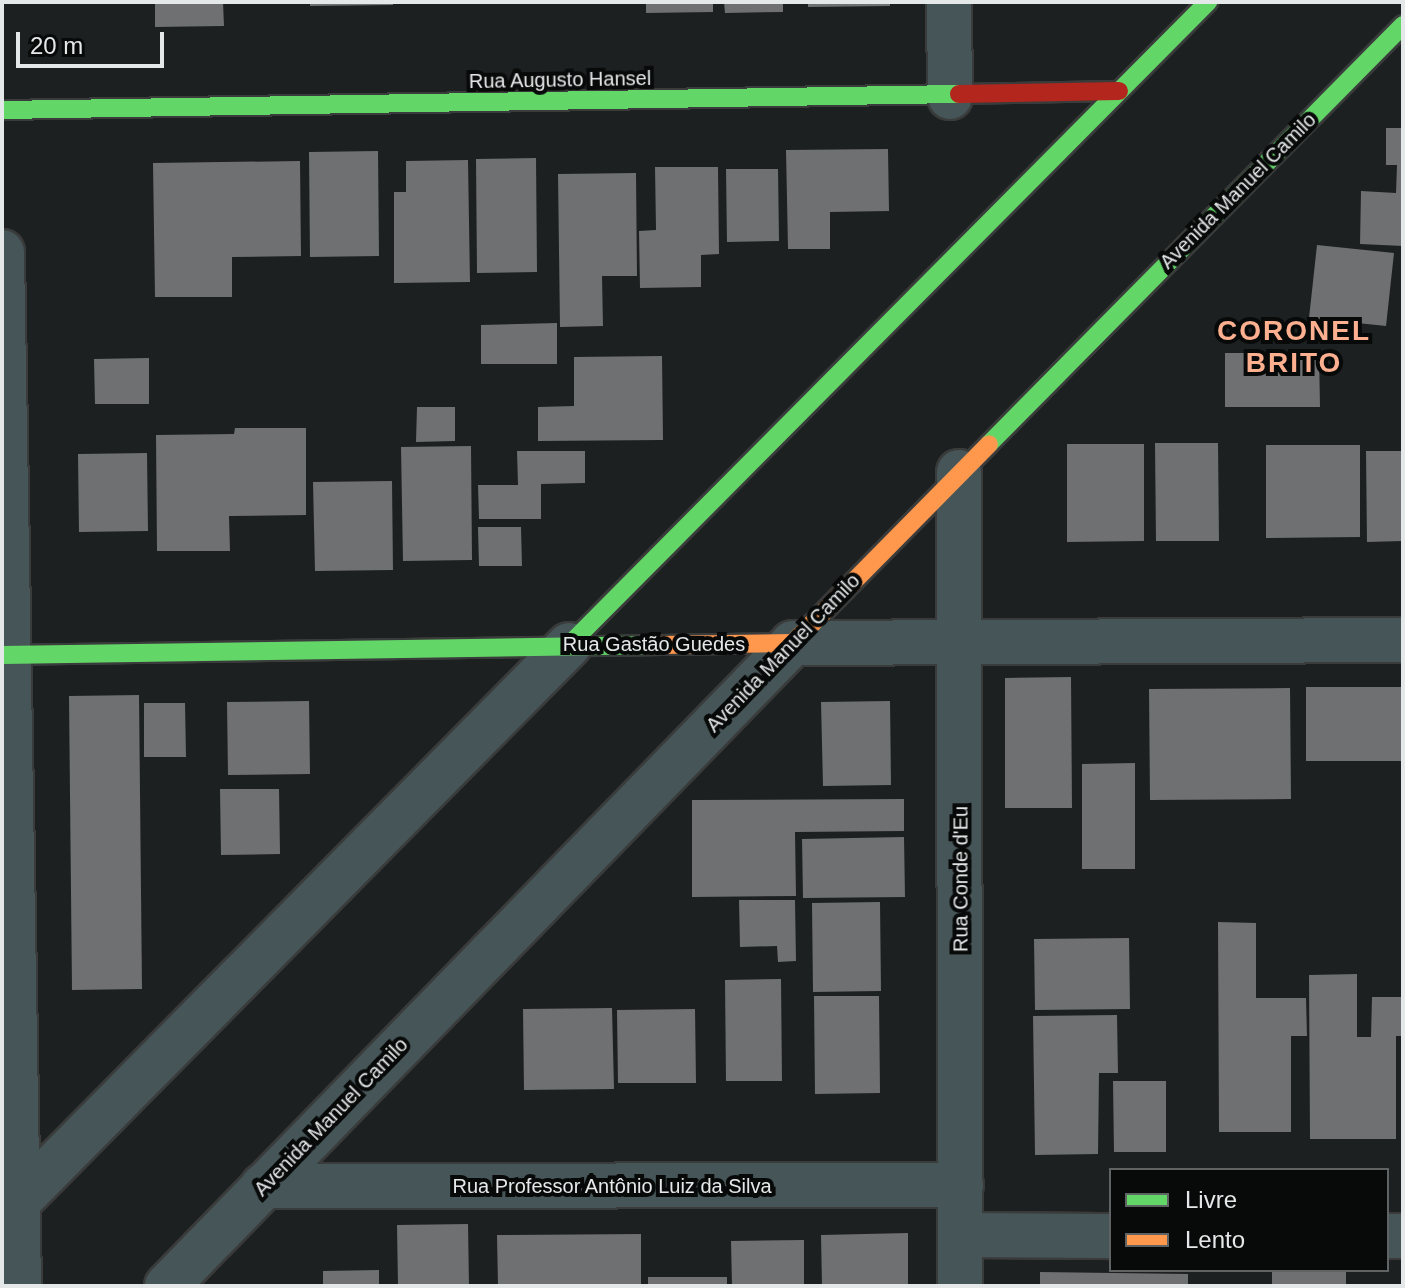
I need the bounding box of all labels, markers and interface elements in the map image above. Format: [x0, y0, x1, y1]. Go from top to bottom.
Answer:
scale bar [20, 16, 168, 66]
text: 20 m [30, 32, 83, 59]
street label: Rua Augusto Hansel [468, 66, 652, 94]
street label: Avenida Manuel Camilo [1155, 108, 1321, 274]
district label: CORONEL BRITO [1217, 314, 1371, 380]
street label: Avenida Manuel Camilo [701, 569, 865, 737]
street label: Rua Gastão Guedes [563, 632, 745, 656]
street label: Rua Conde d'Eu [949, 806, 973, 952]
street label: Avenida Manuel Camilo [249, 1033, 413, 1201]
legend [1109, 1168, 1389, 1272]
street label: Rua Professor Antônio Luiz da Silva [452, 1174, 772, 1198]
text: Livre [1185, 1186, 1237, 1213]
text: Lento [1185, 1226, 1245, 1253]

